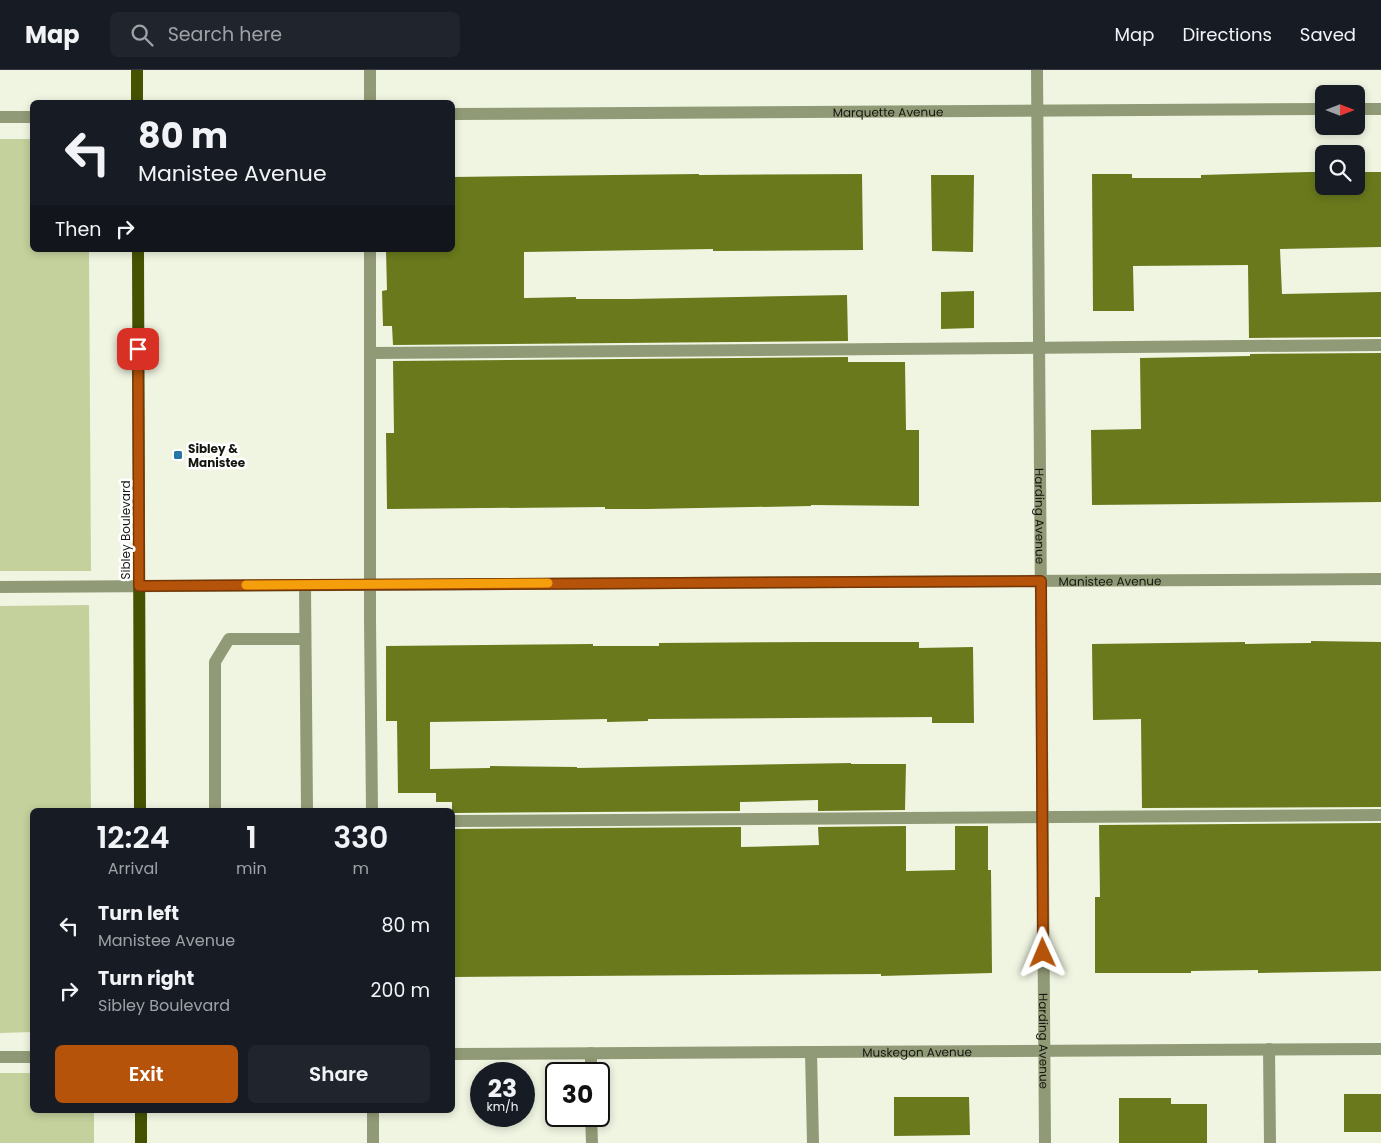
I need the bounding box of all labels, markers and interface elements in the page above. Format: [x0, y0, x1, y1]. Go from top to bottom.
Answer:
search box [110, 12, 460, 57]
text: Map [25, 18, 80, 51]
icon: search [128, 21, 156, 49]
text: Search here [168, 21, 282, 48]
text: Map [1115, 22, 1154, 47]
text: Directions [1182, 22, 1272, 47]
text: Saved [1300, 22, 1356, 47]
north arrow [1315, 85, 1365, 135]
map controls [1315, 85, 1365, 195]
street label: Marquette Avenue [833, 103, 943, 120]
text: 80 m [138, 111, 228, 160]
icon: left [55, 120, 120, 185]
button: search [1315, 145, 1365, 195]
text: Manistee Avenue [138, 158, 327, 189]
icon: right [111, 215, 139, 243]
text: Then [55, 216, 101, 243]
pin [117, 328, 159, 370]
icon: arrive [124, 335, 152, 363]
place label: Sibley & Manistee [188, 440, 246, 471]
marker: Sibley & Manistee [172, 449, 184, 461]
street label: Harding Avenue [1031, 468, 1049, 564]
street label: Sibley Boulevard [117, 480, 134, 580]
street label: Manistee Avenue [1058, 572, 1162, 589]
text: 12:24 [96, 816, 170, 859]
text: 1 [246, 816, 257, 859]
text: 330 [333, 816, 388, 859]
text: Arrival [108, 857, 158, 880]
text: min [236, 857, 267, 880]
text: m [353, 857, 369, 880]
text: Turn left [98, 900, 179, 927]
icon: left [55, 912, 83, 940]
text: 80 m [381, 912, 430, 939]
position arrow [1016, 926, 1068, 978]
text: Manistee Avenue [98, 929, 235, 952]
text: Turn right [98, 965, 194, 992]
icon: right [55, 977, 83, 1005]
text: 200 m [371, 977, 430, 1004]
street label: Harding Avenue [1035, 993, 1053, 1089]
text: Sibley Boulevard [98, 994, 230, 1017]
street label: Muskegon Avenue [862, 1043, 972, 1060]
button: Exit [55, 1045, 238, 1103]
button: Share [248, 1045, 430, 1103]
speed limit sign: 30 [545, 1062, 610, 1127]
text: 23 [488, 1071, 517, 1106]
text: km/h [487, 1098, 518, 1115]

